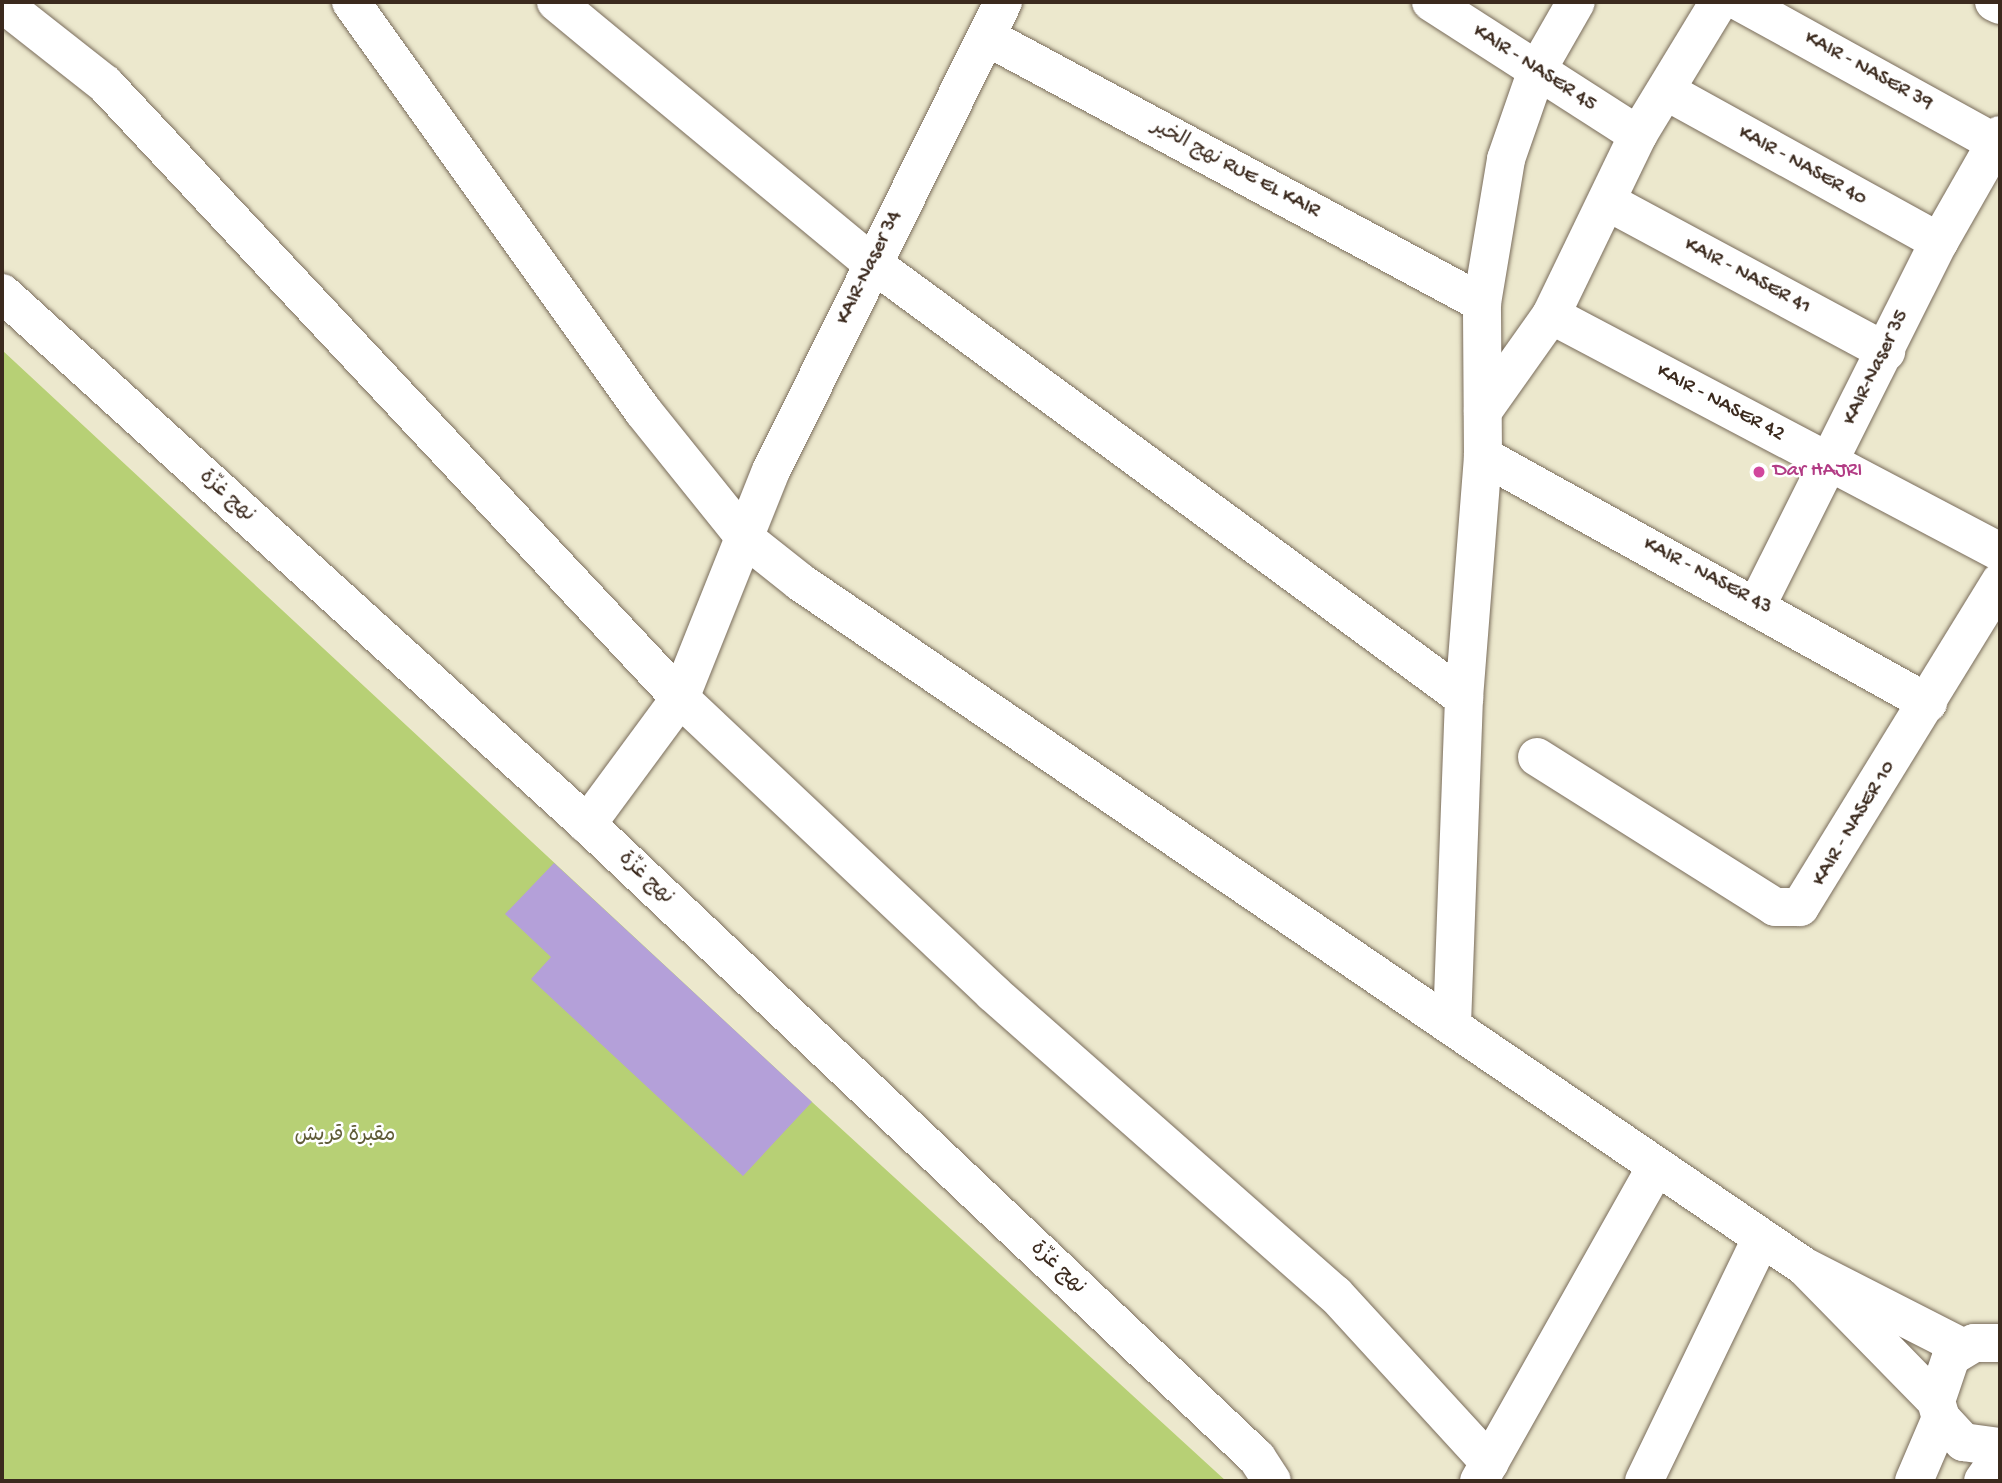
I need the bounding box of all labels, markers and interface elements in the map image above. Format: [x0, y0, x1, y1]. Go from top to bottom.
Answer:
street label: KAIR - NASER 45 [1467, 20, 1601, 118]
street label: KAIR - NASER 39 [1799, 26, 1937, 118]
street label: نهج الخير RUE EL KAIR [1146, 115, 1324, 225]
street label: KAIR - NASER 40 [1733, 121, 1871, 213]
street label: KAIR-Naser 34 [832, 207, 908, 329]
street label: KAIR - NASER 41 [1679, 233, 1815, 321]
street label: KAIR-Naser 35 [1838, 306, 1916, 430]
street label: KAIR - NASER 42 [1652, 360, 1788, 448]
place label: Dar HAJRI [1773, 459, 1862, 485]
marker: Dar HAJRI [1751, 464, 1767, 480]
street label: نهج غزّة [193, 465, 259, 529]
street label: KAIR - NASER 43 [1638, 532, 1776, 622]
street label: KAIR - NASER 10 [1808, 757, 1902, 891]
street label: نهج غزّة [612, 847, 678, 911]
park label: مقبرة قريش [294, 1124, 396, 1150]
street label: نهج غزّة [1024, 1237, 1090, 1301]

